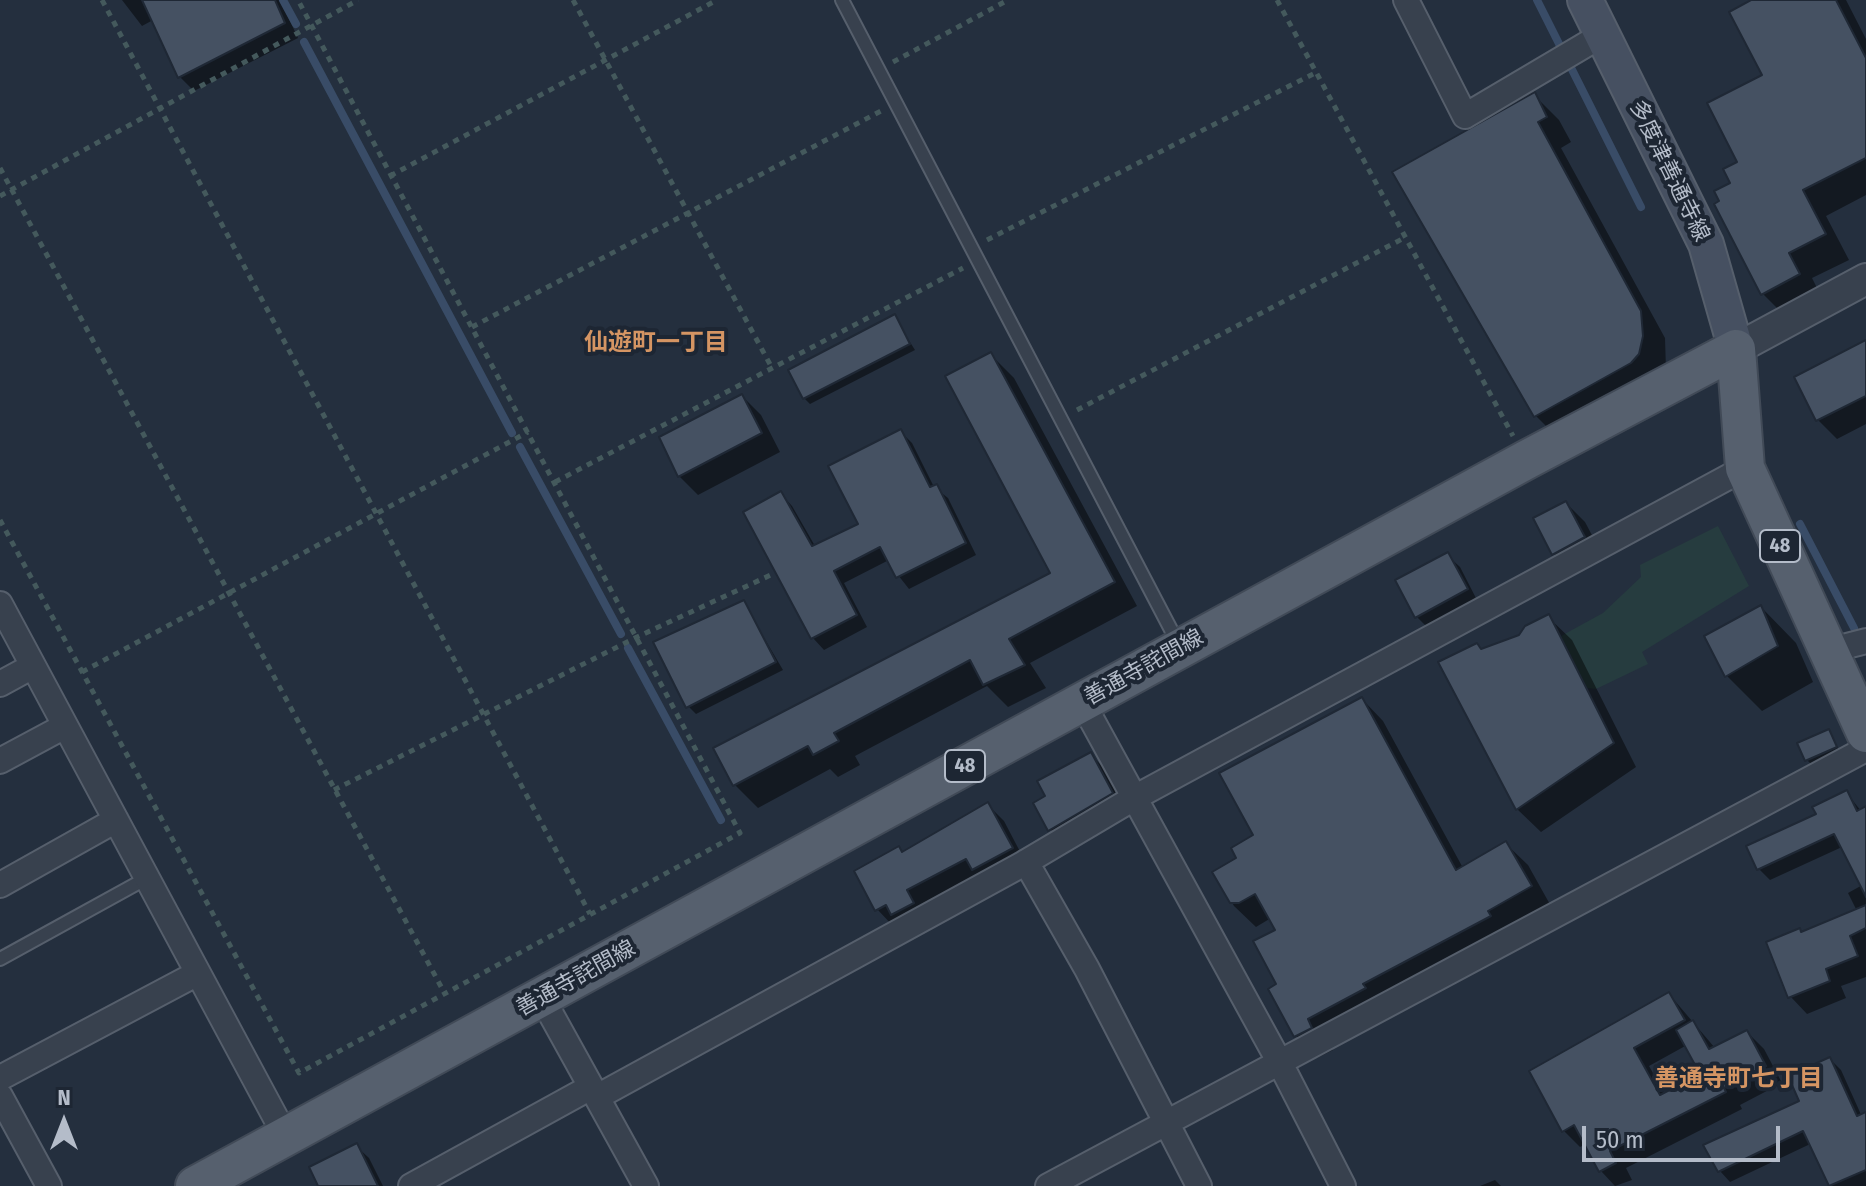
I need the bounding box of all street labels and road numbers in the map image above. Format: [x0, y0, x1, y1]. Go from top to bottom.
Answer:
street label: 多度津善通寺線 [1623, 96, 1715, 246]
road number: 48 [1760, 530, 1800, 562]
street label: 善通寺詫間線 [1080, 624, 1208, 712]
road number: 48 [945, 750, 985, 782]
street label: 善通寺詫間線 [512, 935, 640, 1023]

